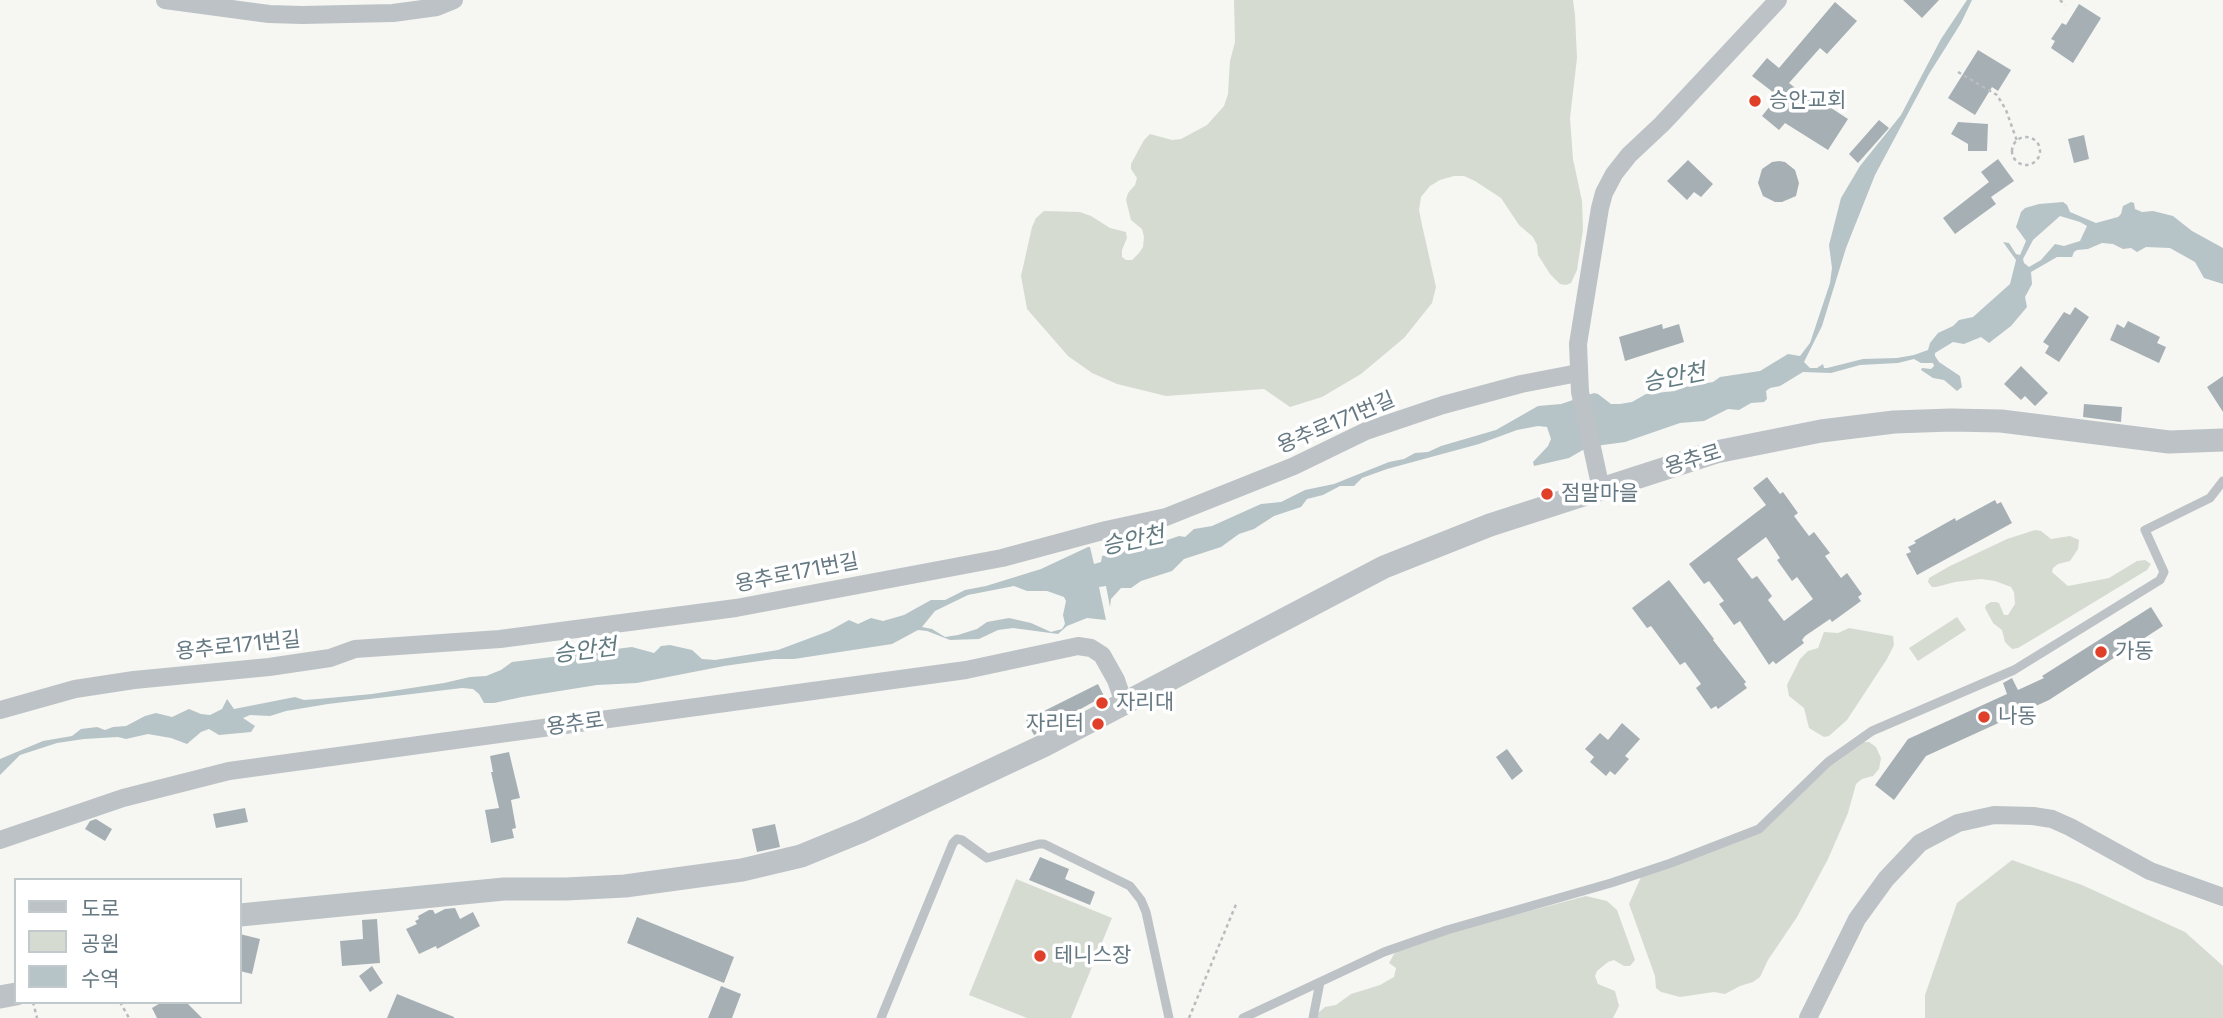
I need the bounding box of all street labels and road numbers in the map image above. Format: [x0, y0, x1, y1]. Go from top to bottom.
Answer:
street label: 용추로171번길 [1273, 387, 1399, 459]
street label: 용추로 [1662, 439, 1724, 481]
street label: 용추로171번길 [733, 549, 861, 597]
street label: 용추로171번길 [174, 627, 302, 665]
street label: 용추로 [545, 707, 605, 741]

